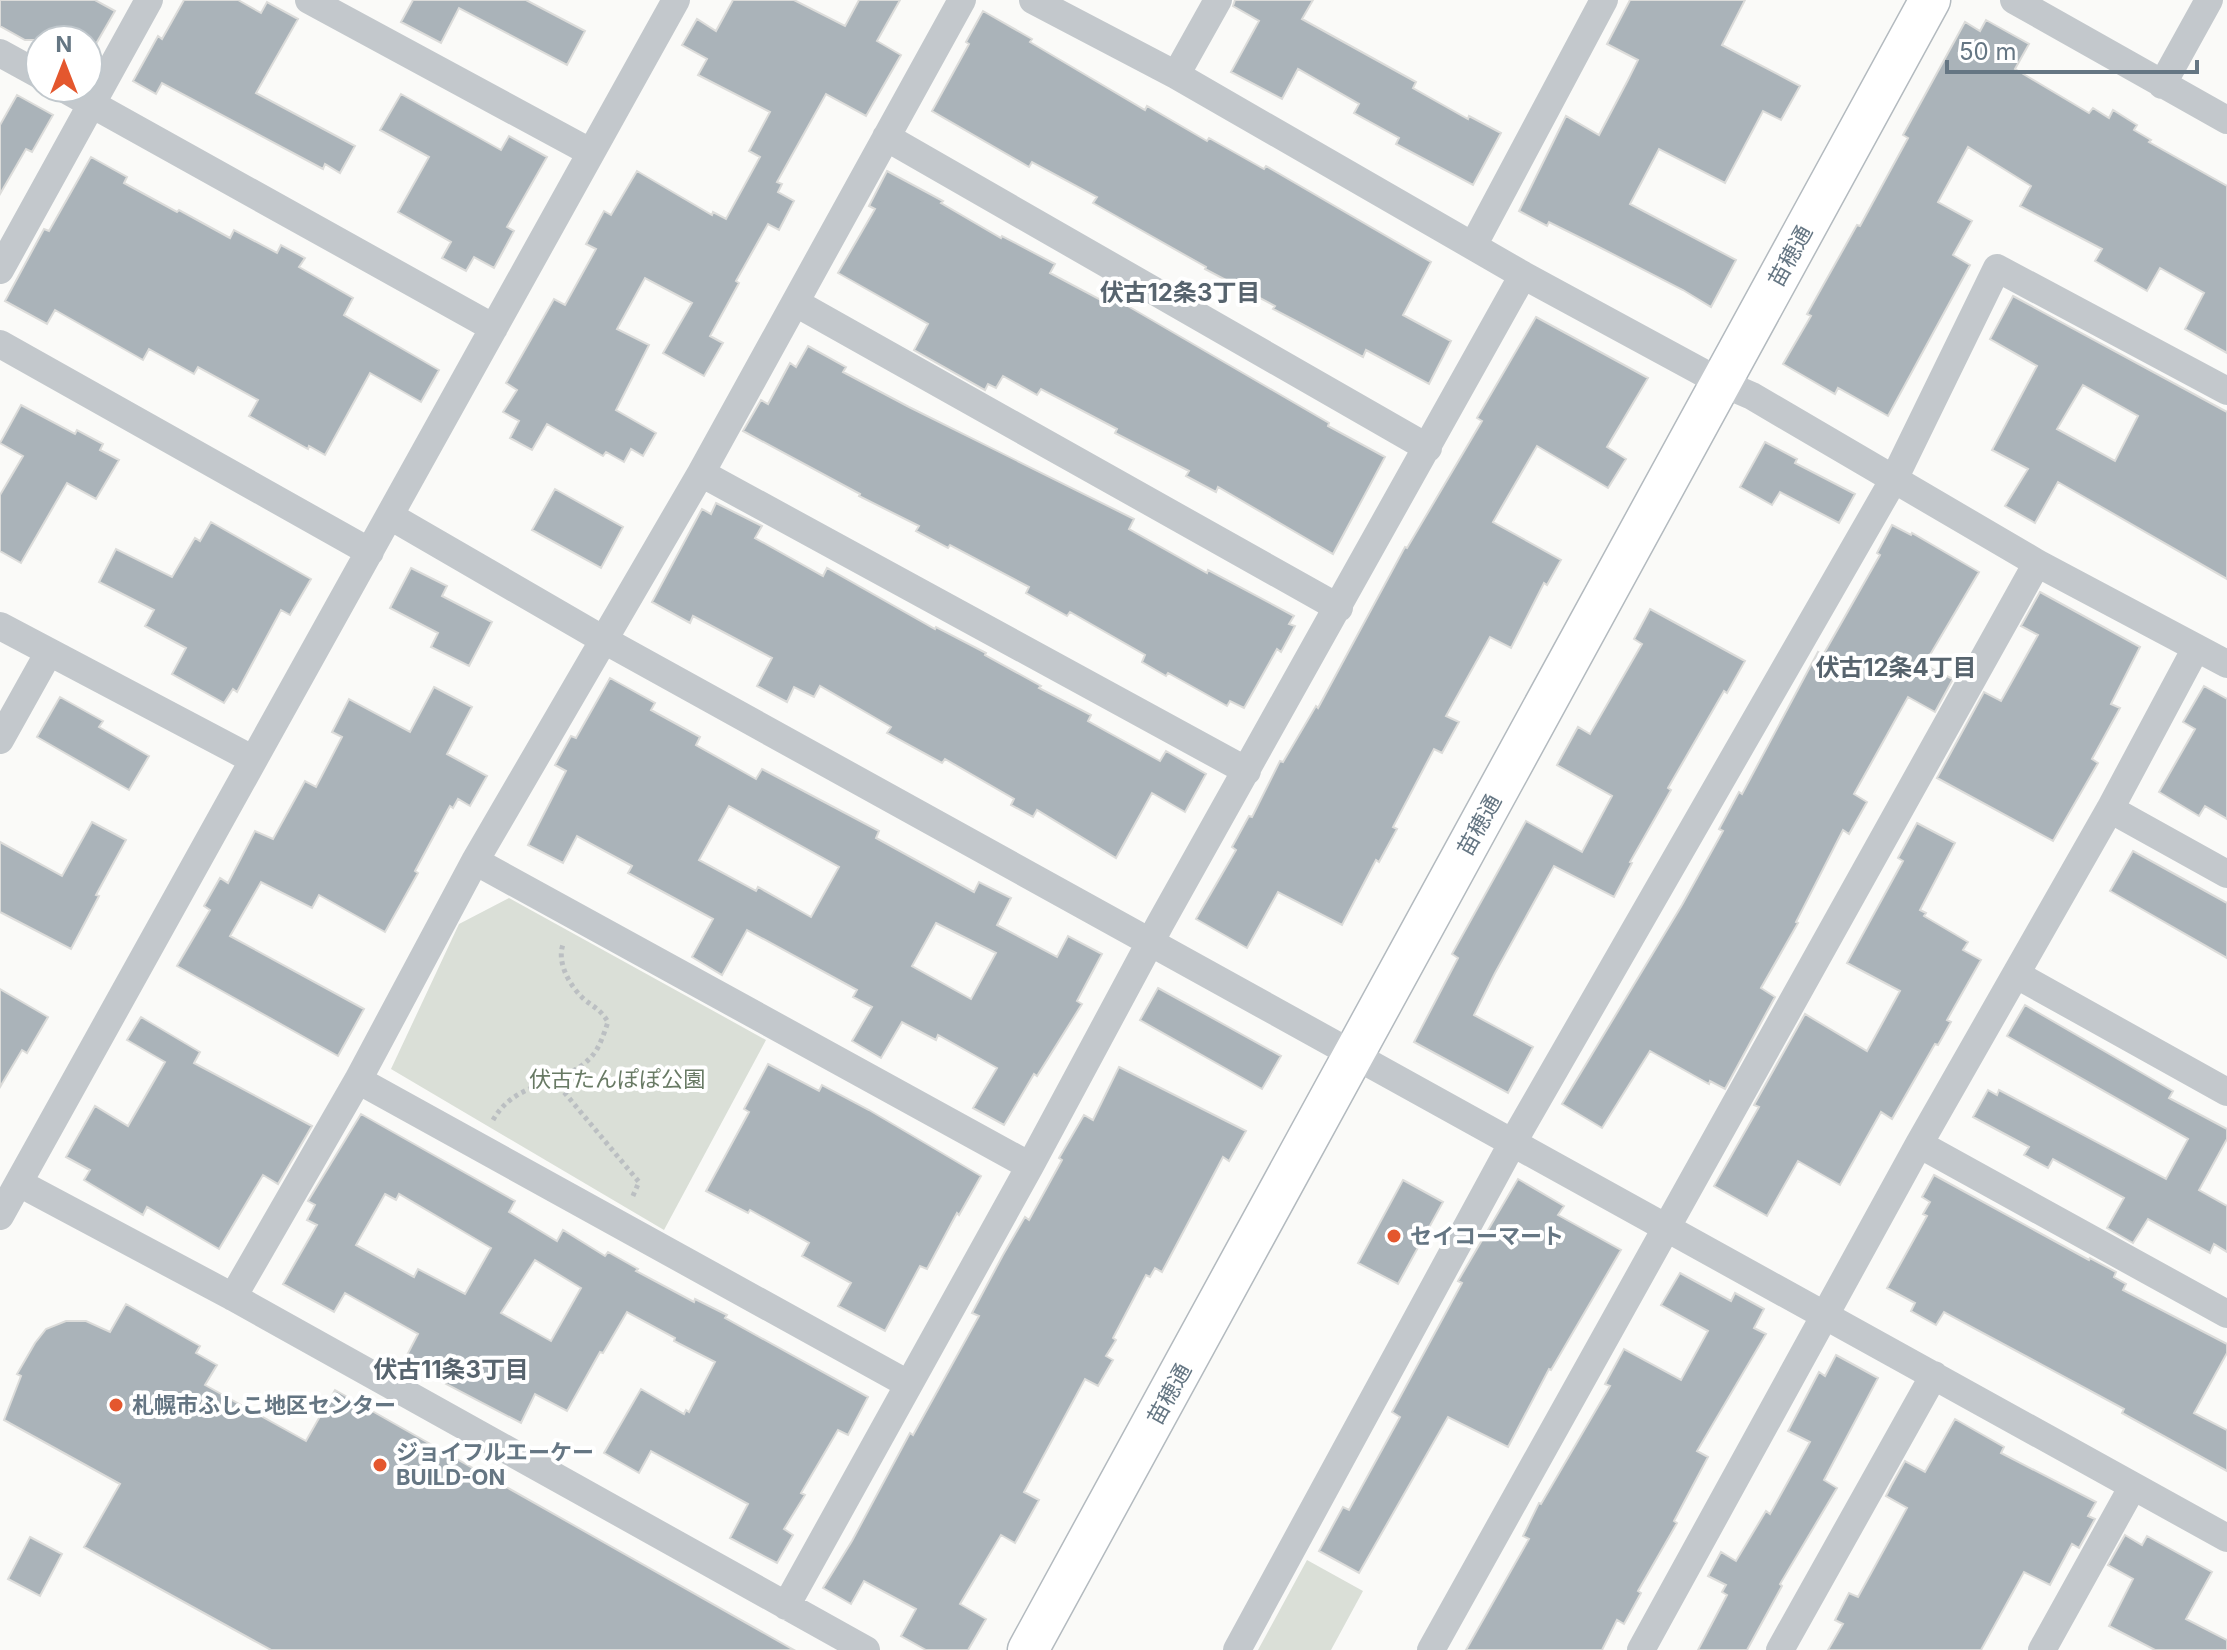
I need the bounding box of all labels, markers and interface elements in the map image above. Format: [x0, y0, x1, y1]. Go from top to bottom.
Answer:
north arrow [24, 24, 104, 104]
scale bar [1947, 24, 2197, 74]
text: N [56, 31, 72, 57]
text: 50 m [1959, 37, 2017, 66]
street label: 苗穂通 [1763, 221, 1817, 291]
district label: 伏古12条3丁目 [1100, 278, 1260, 307]
district label: 伏古12条4丁目 [1815, 653, 1977, 682]
street label: 苗穂通 [1452, 790, 1506, 860]
park label: 伏古たんぽぽ公園 [529, 1066, 705, 1092]
place label: セイコーマート [1410, 1223, 1564, 1249]
marker: セイコーマート [1385, 1227, 1403, 1245]
district label: 伏古11条3丁目 [373, 1355, 529, 1384]
street label: 苗穂通 [1142, 1359, 1196, 1429]
place label: 札幌市ふしこ地区センター [132, 1392, 396, 1418]
marker: 札幌市ふしこ地区センター [107, 1396, 125, 1414]
place label: ジョイフルエーケー BUILD-ON [396, 1439, 594, 1490]
marker: ジョイフルエーケー BUILD-ON [371, 1456, 389, 1474]

